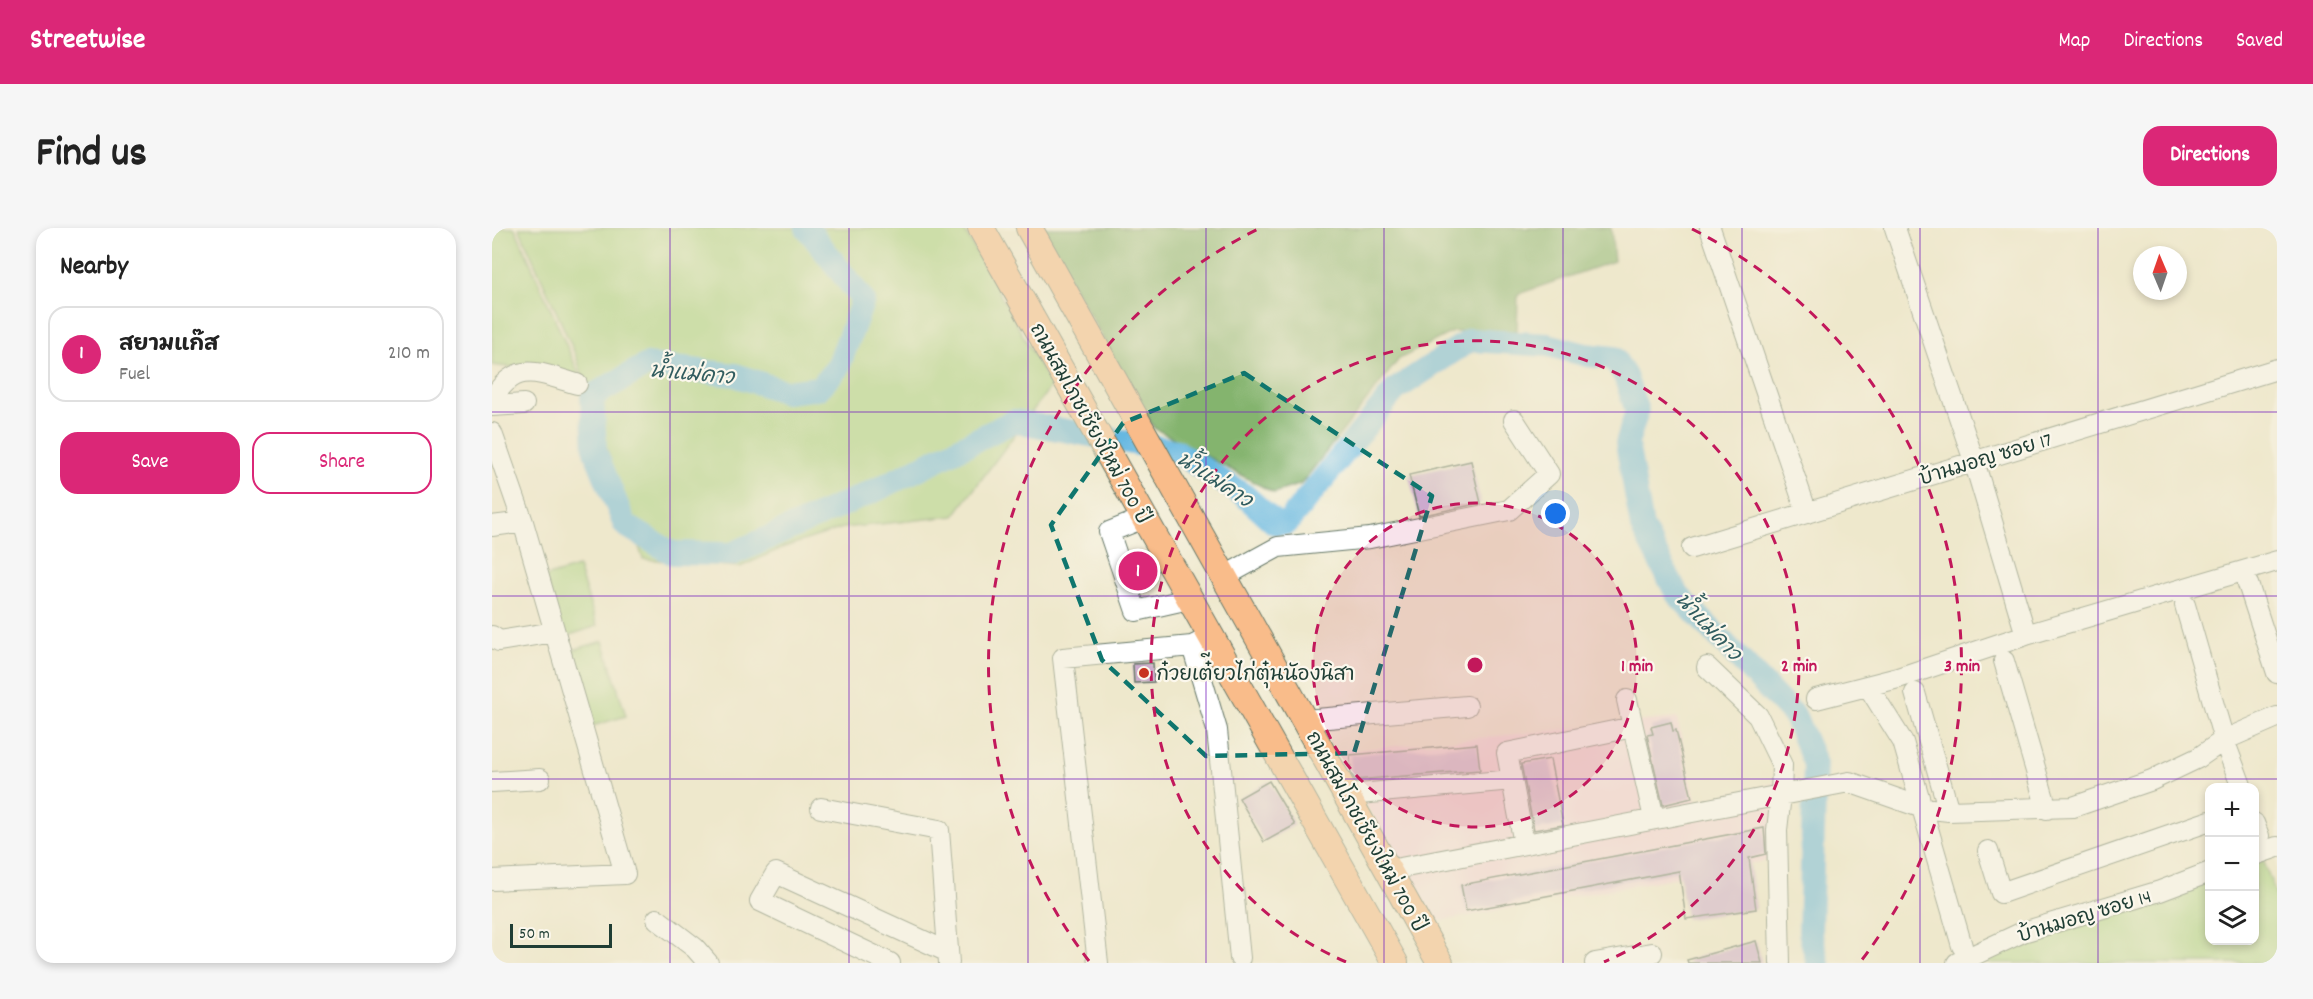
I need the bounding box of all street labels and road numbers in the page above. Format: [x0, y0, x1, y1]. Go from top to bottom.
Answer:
street label: ถนนสมโภชเชียงใหม่ 700 ปี [1021, 318, 1157, 530]
street label: บ้านมอญ ซอย 17 [1915, 425, 2056, 494]
street label: ถนนสมโภชเชียงใหม่ 700 ปี [1297, 726, 1433, 938]
street label: บ้านมอญ ซอย 14 [2014, 882, 2155, 952]

